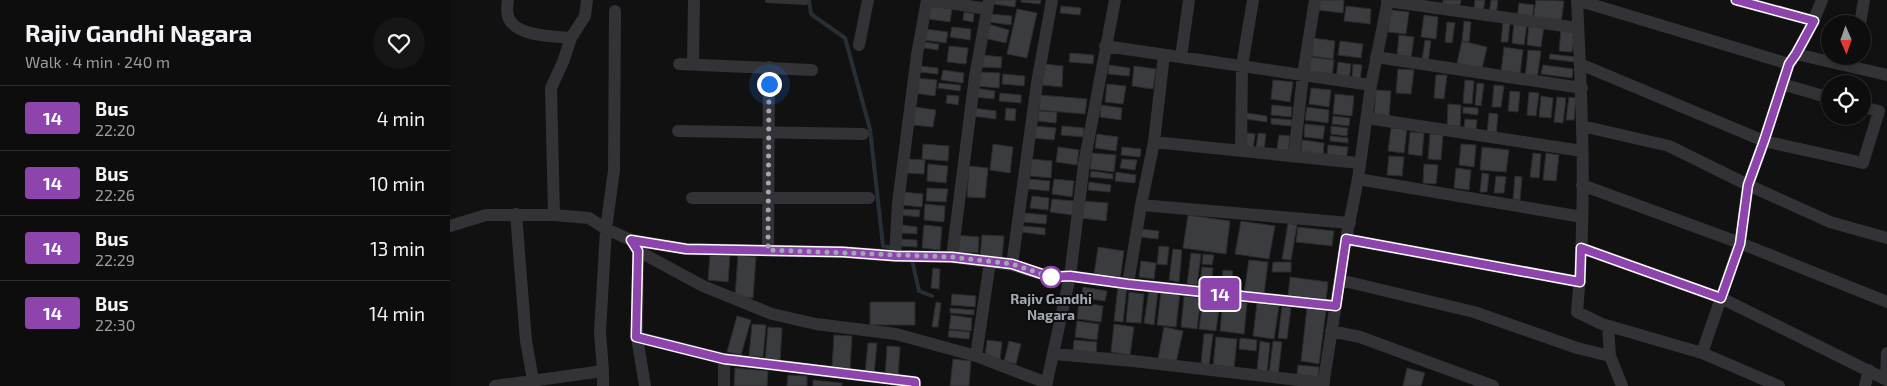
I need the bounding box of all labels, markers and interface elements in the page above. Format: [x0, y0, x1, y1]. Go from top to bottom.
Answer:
north arrow [1821, 15, 1871, 65]
map controls [1821, 15, 1871, 125]
button: heart [373, 17, 425, 69]
text: Rajiv Gandhi Nagara [25, 18, 252, 47]
text: Walk · 4 min · 240 m [25, 52, 170, 71]
your location [757, 72, 782, 97]
button: locate [1821, 75, 1871, 125]
text: Bus [95, 97, 129, 120]
text: 14 [43, 107, 62, 129]
text: 4 min [377, 107, 425, 130]
text: 22:20 [95, 120, 135, 139]
text: Bus [95, 162, 129, 185]
text: 14 [43, 172, 62, 194]
text: 10 min [369, 172, 425, 195]
text: 22:26 [95, 185, 135, 204]
text: Bus [95, 227, 129, 250]
text: 14 [43, 237, 62, 259]
text: 13 min [370, 237, 425, 260]
text: 22:29 [95, 250, 135, 269]
marker: Rajiv Gandhi Nagara [1040, 266, 1062, 288]
line badge: 14 [1198, 278, 1242, 310]
text: 14 [1210, 283, 1230, 305]
place label: Rajiv Gandhi Nagara [1010, 290, 1092, 323]
text: Bus [95, 292, 129, 315]
text: 14 [43, 302, 62, 324]
text: 14 min [369, 302, 425, 325]
text: 22:30 [95, 315, 135, 334]

